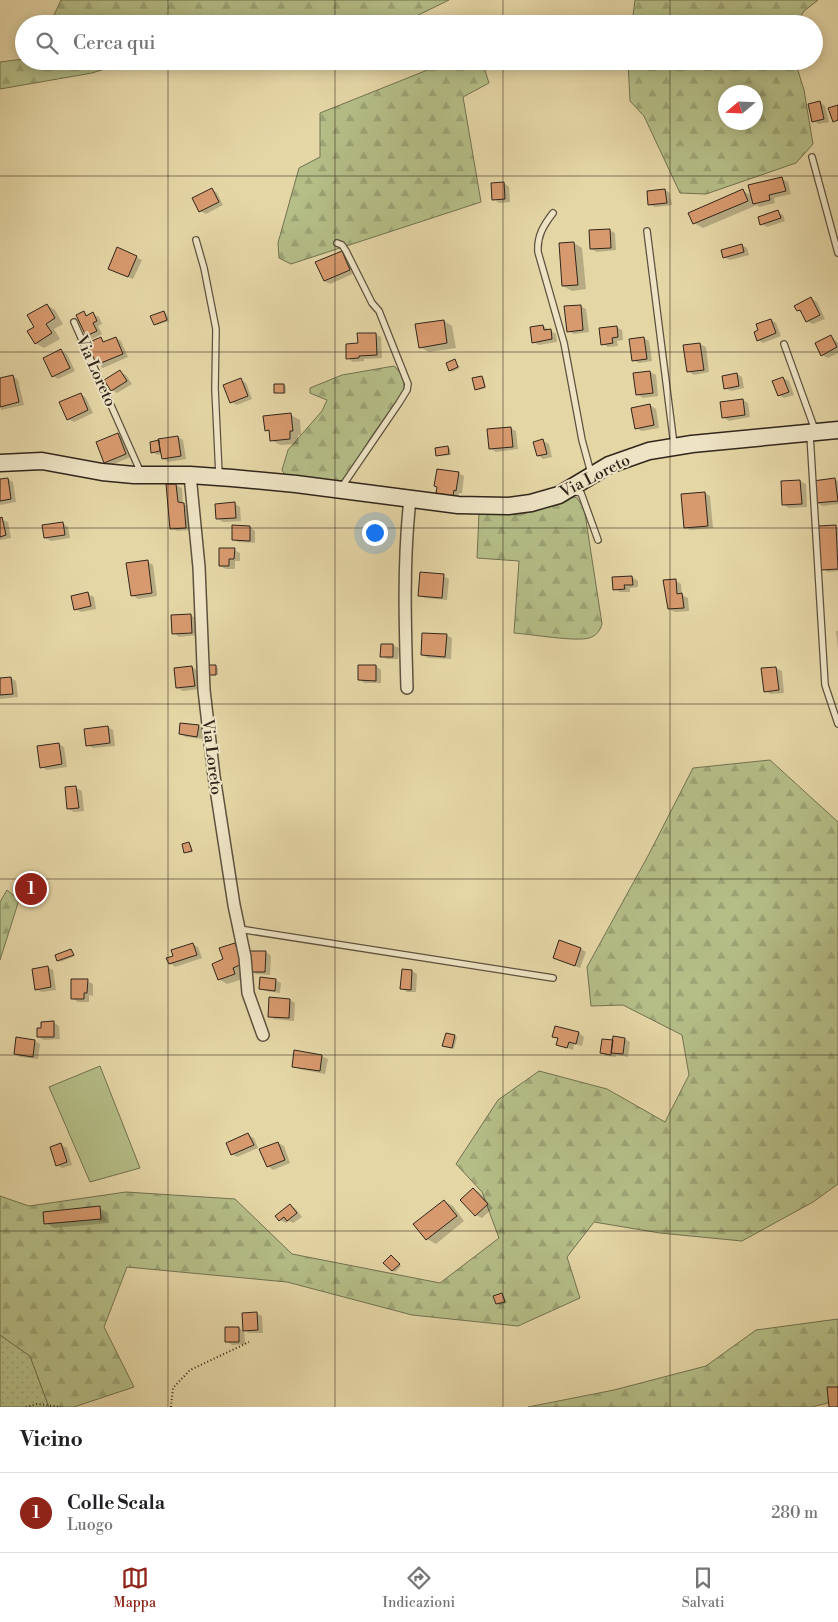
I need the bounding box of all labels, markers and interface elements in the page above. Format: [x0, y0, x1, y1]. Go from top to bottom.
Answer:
search box [15, 15, 823, 70]
icon: search [33, 29, 61, 57]
text: Cerca qui [73, 31, 156, 55]
north arrow [718, 85, 763, 130]
street label: Via Loreto [71, 331, 121, 410]
street label: Via Loreto [556, 450, 633, 503]
your location [362, 520, 388, 546]
street label: Via Loreto [197, 717, 227, 796]
pin: 1 [15, 870, 47, 908]
text: Vicino [20, 1427, 83, 1453]
text: Colle Scala [67, 1491, 165, 1515]
text: 1 [32, 1503, 40, 1523]
text: 280 m [771, 1503, 818, 1523]
text: Luogo [67, 1515, 113, 1535]
tab: Mappa [113, 1564, 156, 1612]
tab: Indicazioni [383, 1564, 455, 1612]
tab: Salvati [682, 1564, 725, 1612]

